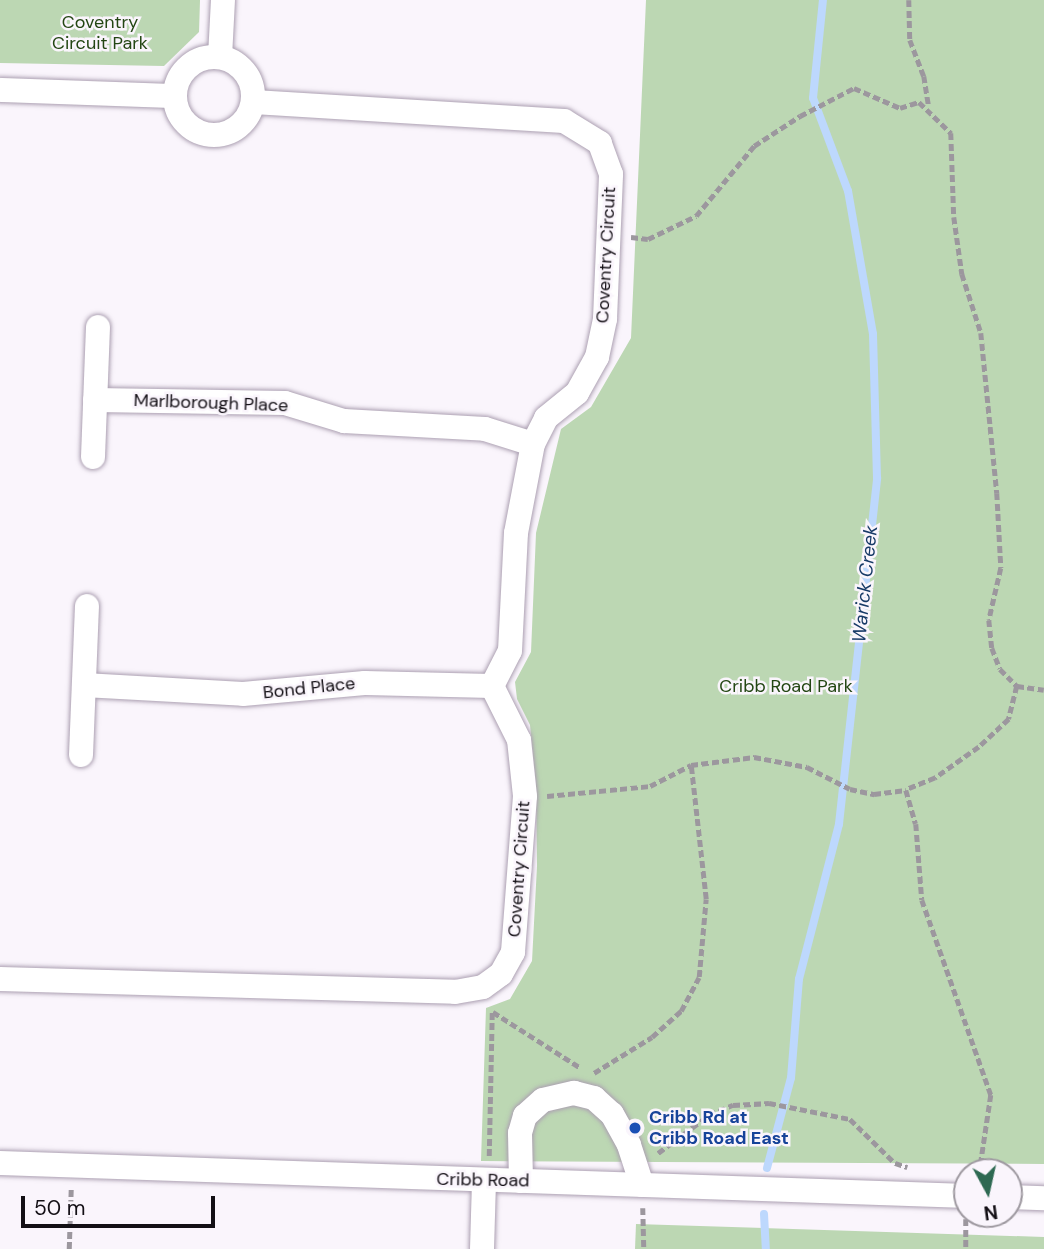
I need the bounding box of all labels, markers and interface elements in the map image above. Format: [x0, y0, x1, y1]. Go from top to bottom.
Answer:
park label: Coventry Circuit Park [52, 12, 148, 54]
street label: Coventry Circuit [592, 186, 620, 324]
street label: Marlborough Place [133, 390, 289, 416]
water label: Warick Creek [848, 524, 882, 644]
street label: Bond Place [262, 672, 356, 704]
park label: Cribb Road Park [719, 675, 853, 697]
street label: Coventry Circuit [503, 800, 535, 938]
place label: Cribb Rd at Cribb Road East [649, 1107, 789, 1150]
marker: Cribb Rd at Cribb Road East [627, 1120, 643, 1136]
north arrow [953, 1158, 1023, 1228]
street label: Cribb Road [436, 1168, 530, 1192]
scale bar [24, 1182, 219, 1226]
text: 50 m [34, 1194, 85, 1222]
text: N [982, 1199, 999, 1226]

